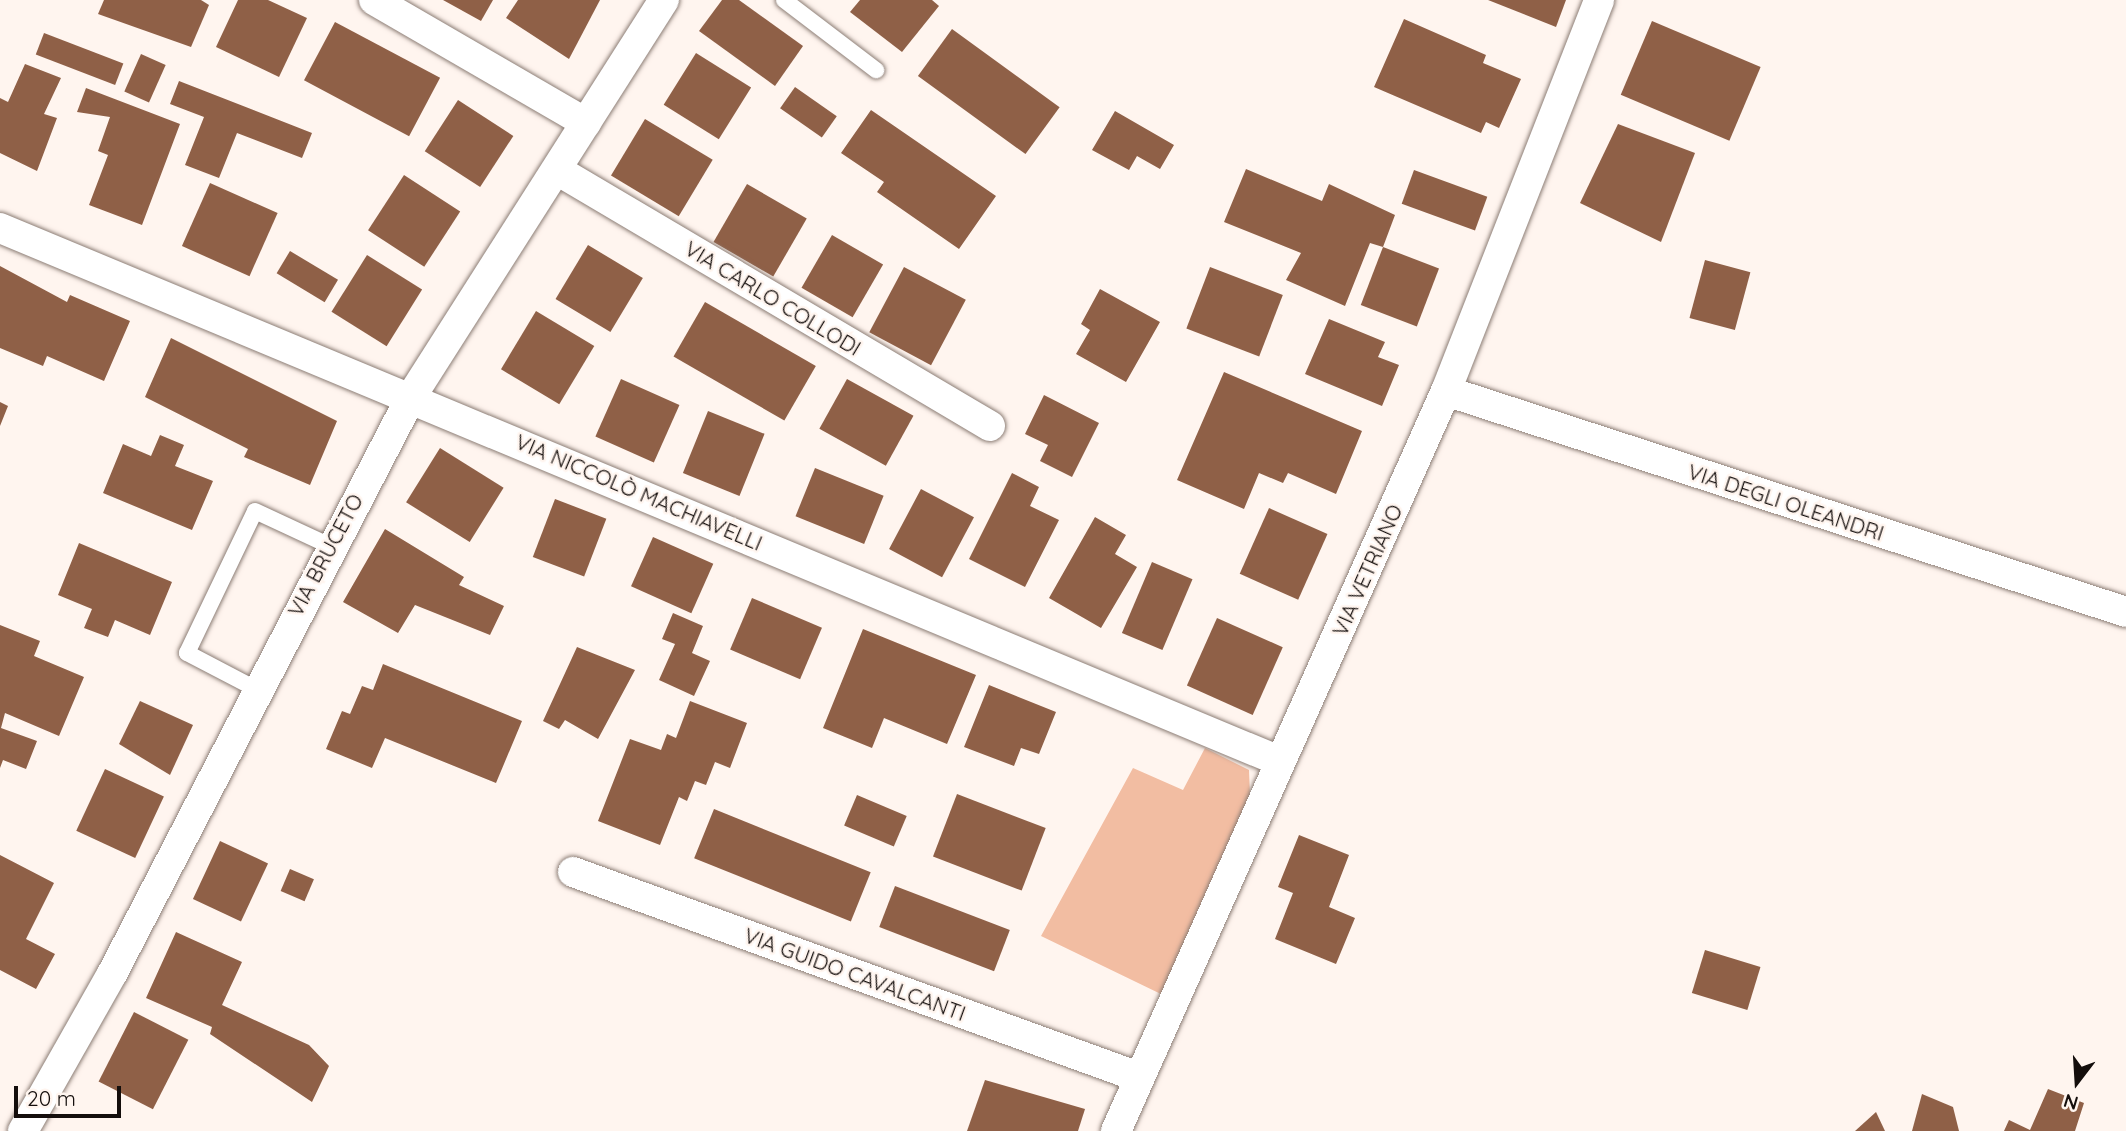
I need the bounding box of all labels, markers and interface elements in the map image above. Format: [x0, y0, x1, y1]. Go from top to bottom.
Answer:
street label: VIA CARLO COLLODI [680, 235, 866, 361]
street label: VIA NICCOLÒ MACHIAVELLI [512, 429, 766, 555]
street label: VIA DEGLI OLEANDRI [1685, 458, 1887, 546]
street label: VIA BRUCETO [282, 489, 368, 621]
street label: VIA VETRIANO [1327, 500, 1407, 640]
street label: VIA GUIDO CAVALCANTI [741, 922, 969, 1026]
north arrow [2042, 1047, 2112, 1117]
scale bar [18, 1072, 124, 1116]
text: 20 m [27, 1085, 76, 1111]
text: N [2061, 1089, 2081, 1116]

